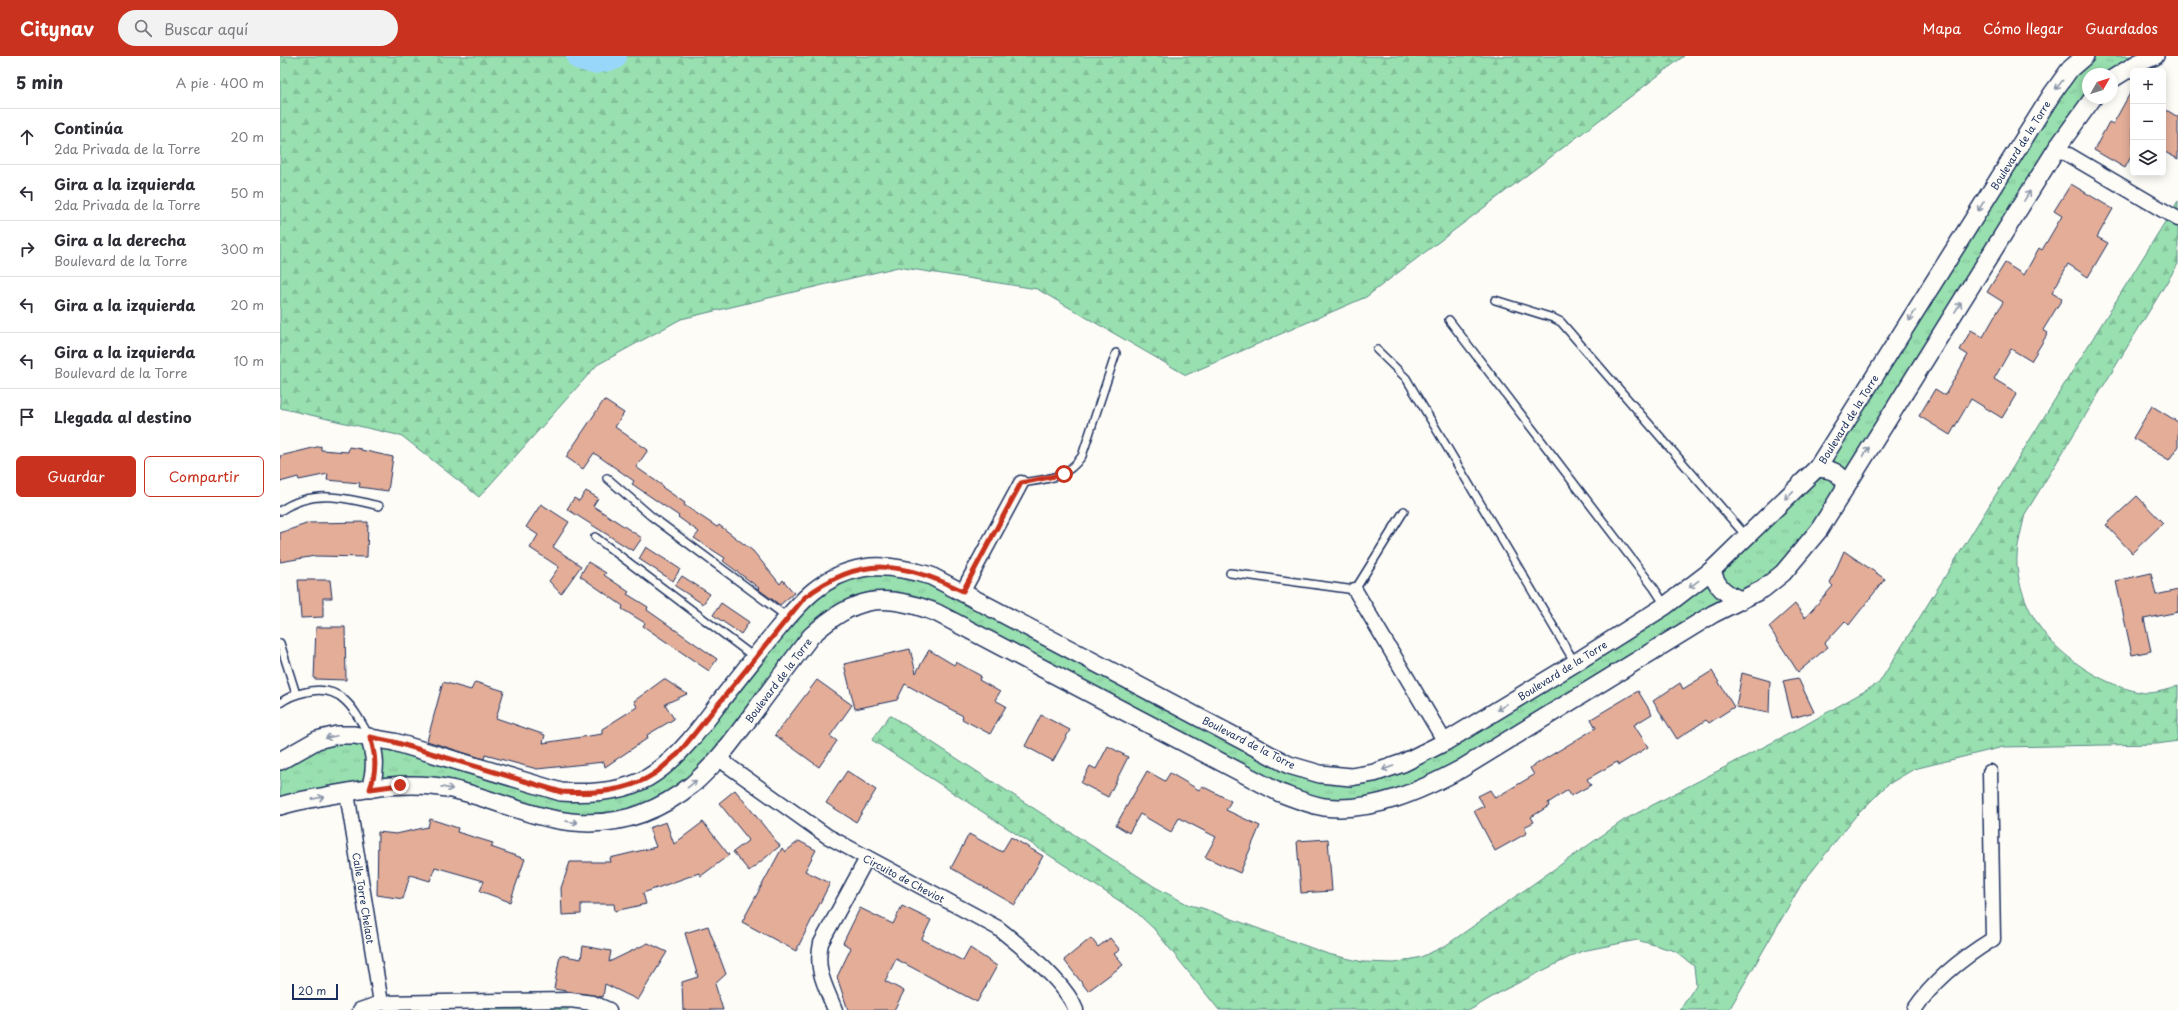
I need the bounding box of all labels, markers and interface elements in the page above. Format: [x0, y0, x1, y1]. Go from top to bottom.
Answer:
search box [118, 10, 398, 46]
text: Citynav [20, 14, 94, 42]
icon: search [132, 17, 154, 39]
text: Buscar aquí [164, 17, 248, 40]
text: Mapa [1923, 18, 1961, 39]
text: Cómo llegar [1983, 18, 2063, 39]
text: Guardados [2085, 18, 2158, 39]
north arrow [2082, 68, 2118, 104]
map controls [2130, 68, 2166, 176]
button: + [2130, 68, 2166, 104]
text: 5 min [16, 69, 63, 95]
text: A pie · 400 m [176, 73, 264, 92]
one-way arrow [2054, 79, 2063, 90]
street label: Boulevard de la Torre [1986, 98, 2054, 192]
button: − [2130, 104, 2166, 140]
text: Continúa [54, 116, 123, 139]
icon: ahead [16, 126, 38, 148]
text: 20 m [230, 127, 264, 146]
text: 2da Privada de la Torre [54, 139, 200, 158]
button: layers [2130, 140, 2166, 176]
text: Gira a la izquierda [54, 172, 195, 195]
icon: left [16, 182, 38, 204]
text: 50 m [230, 183, 264, 202]
one-way arrow [2022, 191, 2031, 202]
text: 2da Privada de la Torre [54, 195, 200, 214]
one-way arrow [1977, 200, 1985, 212]
text: Gira a la derecha [54, 228, 186, 251]
icon: right [16, 238, 38, 260]
text: 300 m [220, 239, 264, 258]
text: Boulevard de la Torre [54, 251, 187, 270]
text: Gira a la izquierda [54, 293, 195, 316]
icon: left [16, 294, 38, 316]
text: 20 m [230, 295, 264, 314]
one-way arrow [1954, 301, 1962, 313]
one-way arrow [1908, 310, 1916, 321]
text: Gira a la izquierda [54, 340, 195, 363]
icon: left [16, 350, 38, 372]
text: 10 m [234, 351, 264, 370]
text: Boulevard de la Torre [54, 363, 187, 382]
street label: Boulevard de la Torre [1814, 372, 1882, 466]
text: Llegada al destino [54, 405, 192, 428]
icon: arrive [16, 406, 38, 428]
one-way arrow [1863, 446, 1871, 458]
button: Guardar [16, 456, 136, 497]
button: Compartir [144, 456, 264, 497]
route start [1055, 465, 1073, 483]
one-way arrow [1784, 490, 1794, 500]
one-way arrow [1689, 580, 1700, 589]
street label: Boulevard de la Torre [741, 635, 815, 725]
street label: Boulevard de la Torre [1515, 636, 1609, 704]
one-way arrow [1497, 703, 1508, 711]
street label: Boulevard de la Torre [1200, 712, 1298, 772]
one-way arrow [325, 733, 338, 741]
one-way arrow [1382, 765, 1395, 772]
route end [391, 776, 409, 794]
one-way arrow [687, 779, 697, 788]
one-way arrow [440, 785, 453, 793]
one-way arrow [311, 794, 324, 802]
one-way arrow [565, 818, 578, 826]
street label: Circuito de Cheviot [861, 850, 947, 906]
street label: Calle Torre Chelaot [349, 851, 379, 945]
scale bar [292, 982, 338, 1001]
text: 20 m [298, 982, 326, 999]

